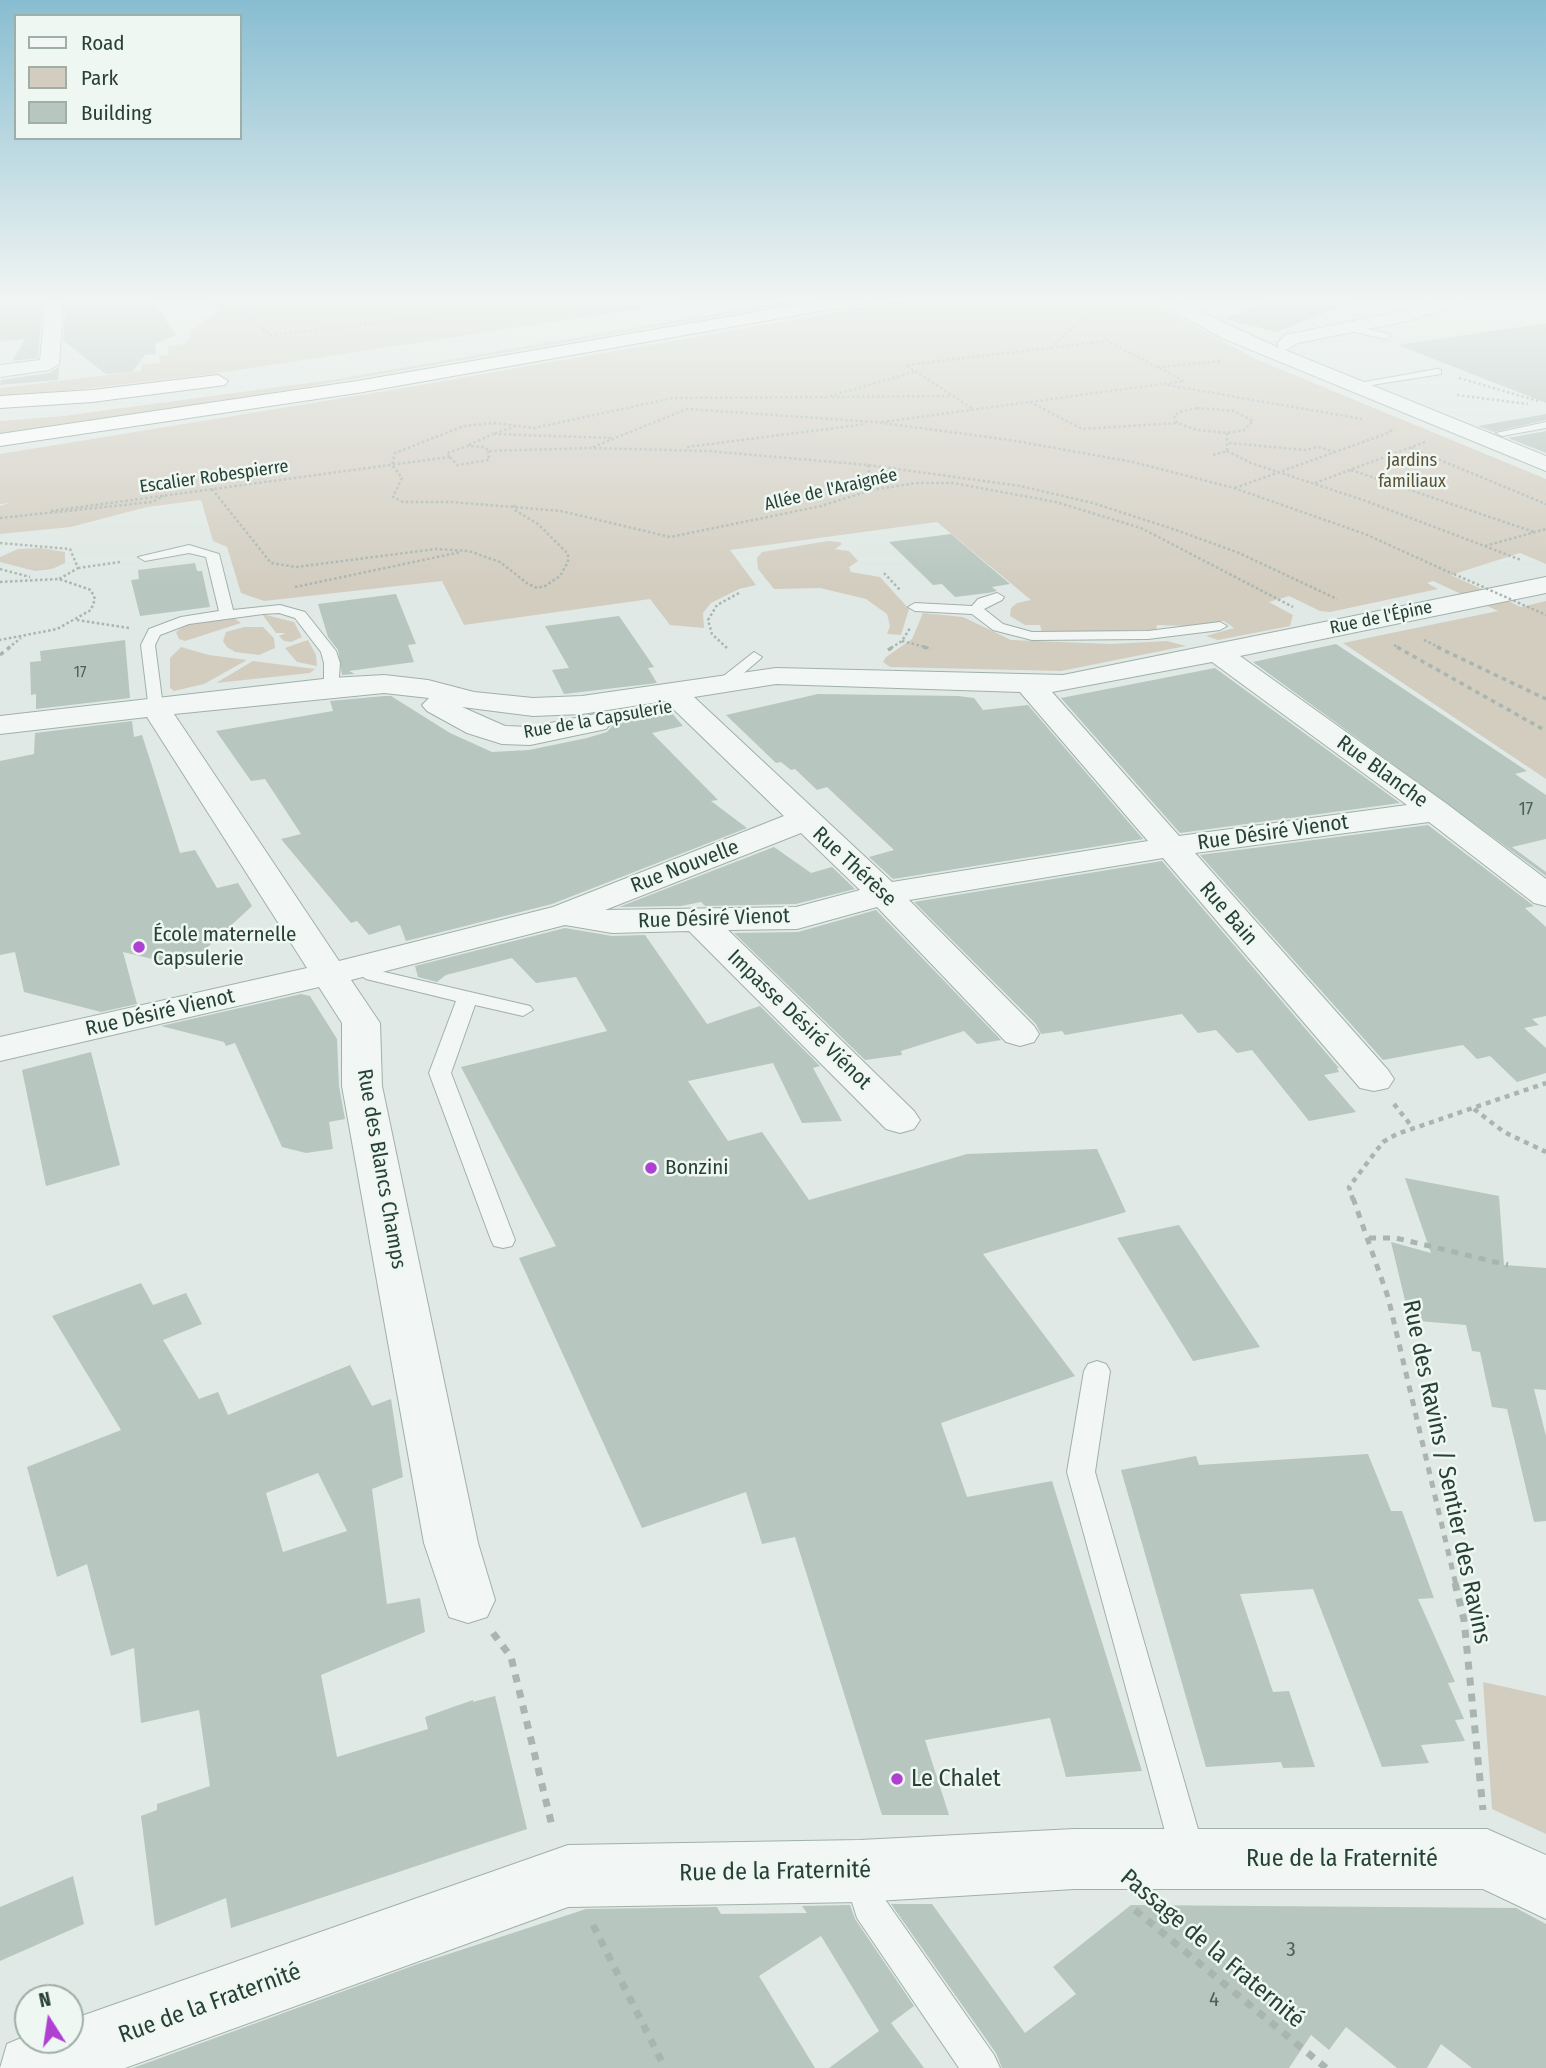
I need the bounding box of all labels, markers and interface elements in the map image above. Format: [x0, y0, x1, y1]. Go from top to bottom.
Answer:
legend [14, 14, 242, 140]
text: Road [81, 30, 125, 56]
text: Park [81, 65, 118, 91]
text: Building [81, 100, 152, 126]
park label: jardins familiaux [1378, 450, 1446, 492]
street label: Escalier Robespierre [138, 456, 290, 498]
street label: Allée de l'Araignée [763, 464, 899, 516]
street label: Rue de l'Épine [1328, 597, 1434, 639]
house number: 17 [74, 663, 86, 683]
street label: Rue de la Capsulerie [522, 696, 674, 744]
street label: Rue Blanche [1332, 731, 1432, 813]
house number: 17 [1519, 799, 1533, 821]
street label: Rue Désiré Vienot [1196, 810, 1350, 856]
street label: Rue Thérèse [807, 822, 901, 912]
street label: Rue Nouvelle [628, 835, 742, 899]
street label: Rue Bain [1194, 877, 1262, 951]
street label: Rue Désiré Vienot [638, 904, 790, 934]
place label: École maternelle Capsulerie [153, 922, 296, 972]
marker: École maternelle Capsulerie [131, 939, 147, 955]
street label: Impasse Désiré Viénot [722, 945, 876, 1095]
street label: Rue Désiré Vienot [83, 984, 237, 1042]
street label: Rue des Blancs Champs [351, 1067, 411, 1271]
place label: Bonzini [665, 1155, 729, 1181]
marker: Bonzini [643, 1160, 659, 1176]
street label: Rue des Ravins / Sentier des Ravins [1395, 1297, 1497, 1647]
place label: Le Chalet [911, 1765, 1001, 1793]
marker: Le Chalet [889, 1771, 905, 1787]
street label: Rue de la Fraternité [1246, 1845, 1438, 1873]
street label: Rue de la Fraternité [679, 1856, 871, 1888]
street label: Passage de la Fraternité [1114, 1864, 1310, 2034]
house number: 3 [1286, 1937, 1296, 1963]
street label: Rue de la Fraternité [115, 1958, 305, 2050]
north arrow [14, 1984, 84, 2054]
text: N [37, 1987, 53, 2012]
house number: 4 [1209, 1987, 1219, 2013]

